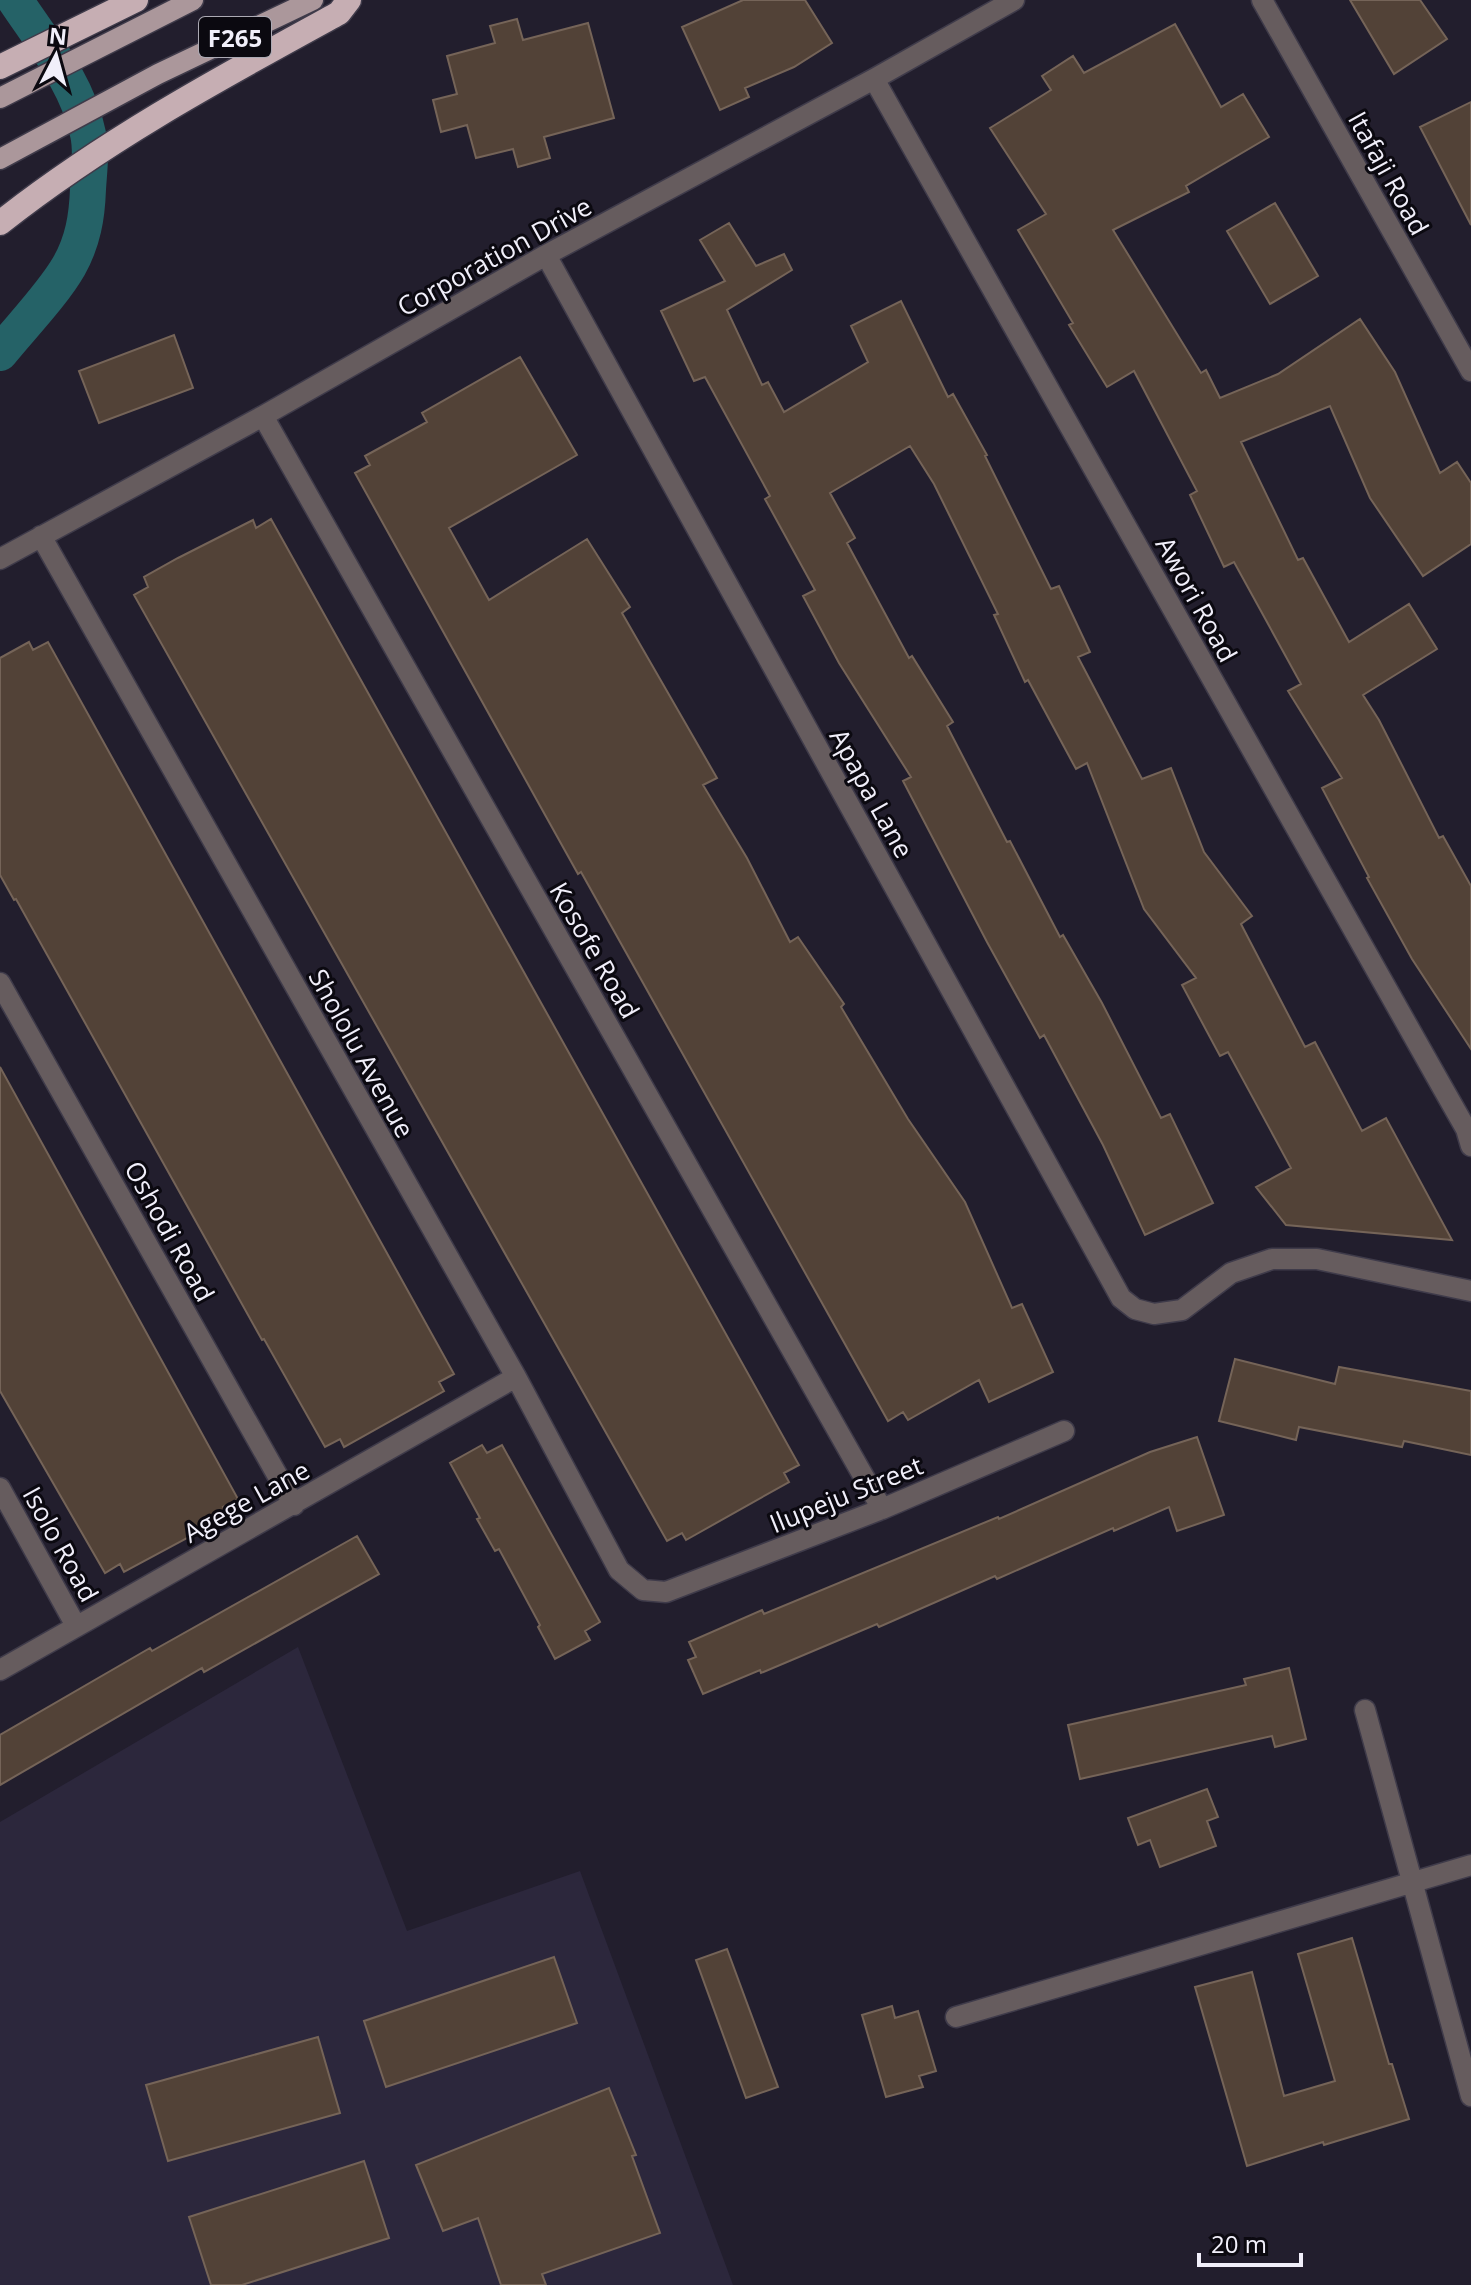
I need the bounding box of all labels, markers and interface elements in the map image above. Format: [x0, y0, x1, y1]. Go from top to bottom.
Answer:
north arrow [16, 16, 96, 96]
road number: F265 [199, 17, 271, 57]
text: N [48, 19, 69, 51]
street label: Itafaji Road [1340, 105, 1438, 241]
street label: Corporation Drive [390, 188, 598, 324]
street label: Awori Road [1148, 530, 1246, 668]
street label: Apapa Lane [822, 722, 922, 864]
street label: Kosofe Road [541, 875, 649, 1025]
street label: Shololu Avenue [301, 962, 423, 1144]
street label: Oshodi Road [117, 1154, 223, 1308]
street label: Ilupeju Street [764, 1447, 928, 1541]
street label: Agege Lane [176, 1452, 316, 1550]
street label: Isolo Road [15, 1480, 107, 1608]
scale bar [1199, 2217, 1301, 2267]
text: 20 m [1211, 2227, 1267, 2260]

